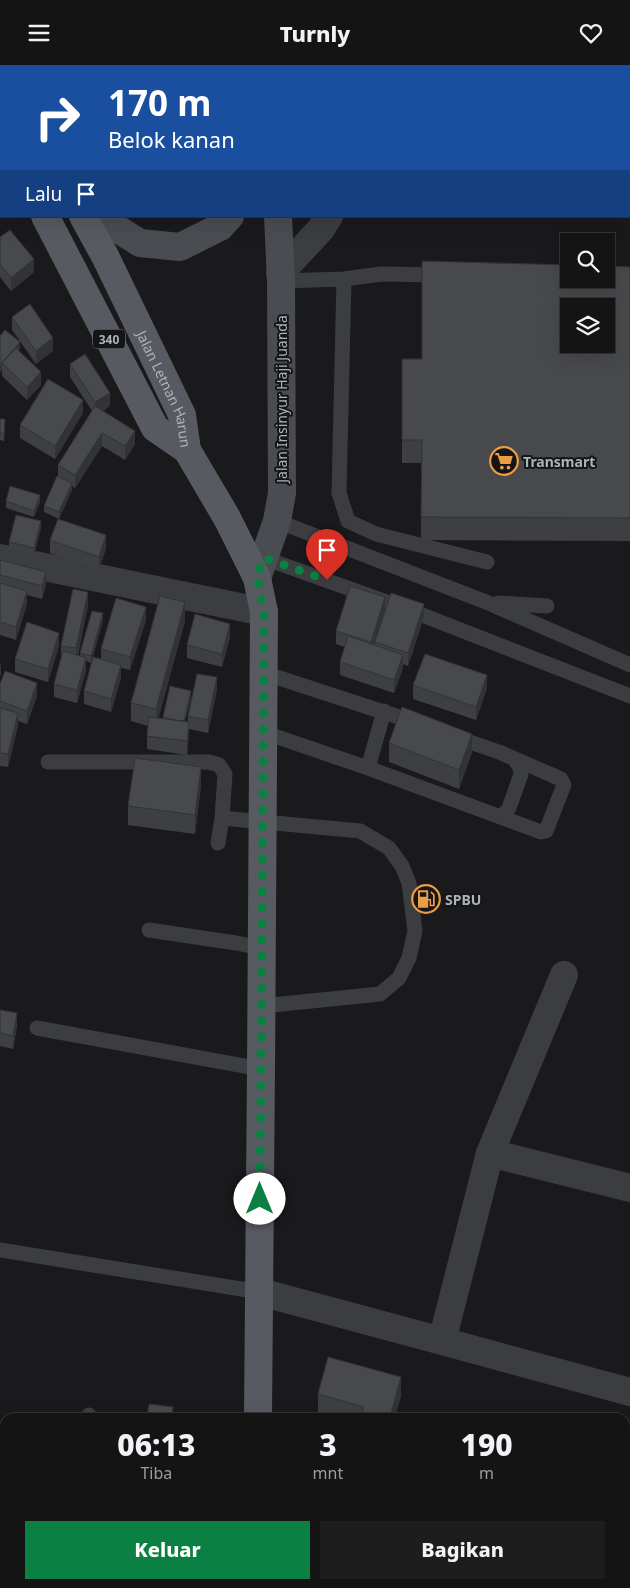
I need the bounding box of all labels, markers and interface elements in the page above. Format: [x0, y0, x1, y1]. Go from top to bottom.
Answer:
text: Turnly [280, 18, 350, 48]
icon: menu [25, 19, 53, 47]
icon: heart [577, 19, 605, 47]
text: 170 m [108, 79, 211, 126]
icon: right [25, 85, 90, 150]
text: Belok kanan [108, 124, 235, 154]
icon: arrive [72, 180, 100, 208]
text: Lalu [25, 181, 62, 207]
map controls [560, 233, 615, 353]
button: search [560, 233, 615, 288]
button: layers [560, 298, 615, 353]
street label: Jalan Insinyur Haji Juanda [272, 315, 291, 485]
street label: Jalan Letnan Harun [132, 325, 196, 449]
road number: 340 [93, 329, 125, 349]
supermarket icon: Transmart [489, 446, 519, 476]
place label: Transmart [523, 452, 595, 471]
pin [306, 529, 348, 580]
icon: arrive [313, 536, 341, 564]
fuel station icon: SPBU [411, 884, 441, 914]
place label: SPBU [445, 890, 481, 909]
position arrow [233, 1172, 285, 1224]
text: 06:13 [117, 1424, 195, 1465]
text: 3 [319, 1424, 337, 1465]
text: 190 [461, 1424, 513, 1465]
text: Tiba [140, 1462, 172, 1484]
text: mnt [313, 1462, 343, 1484]
text: m [479, 1462, 494, 1484]
button: Keluar [25, 1521, 310, 1579]
button: Bagikan [320, 1521, 605, 1579]

